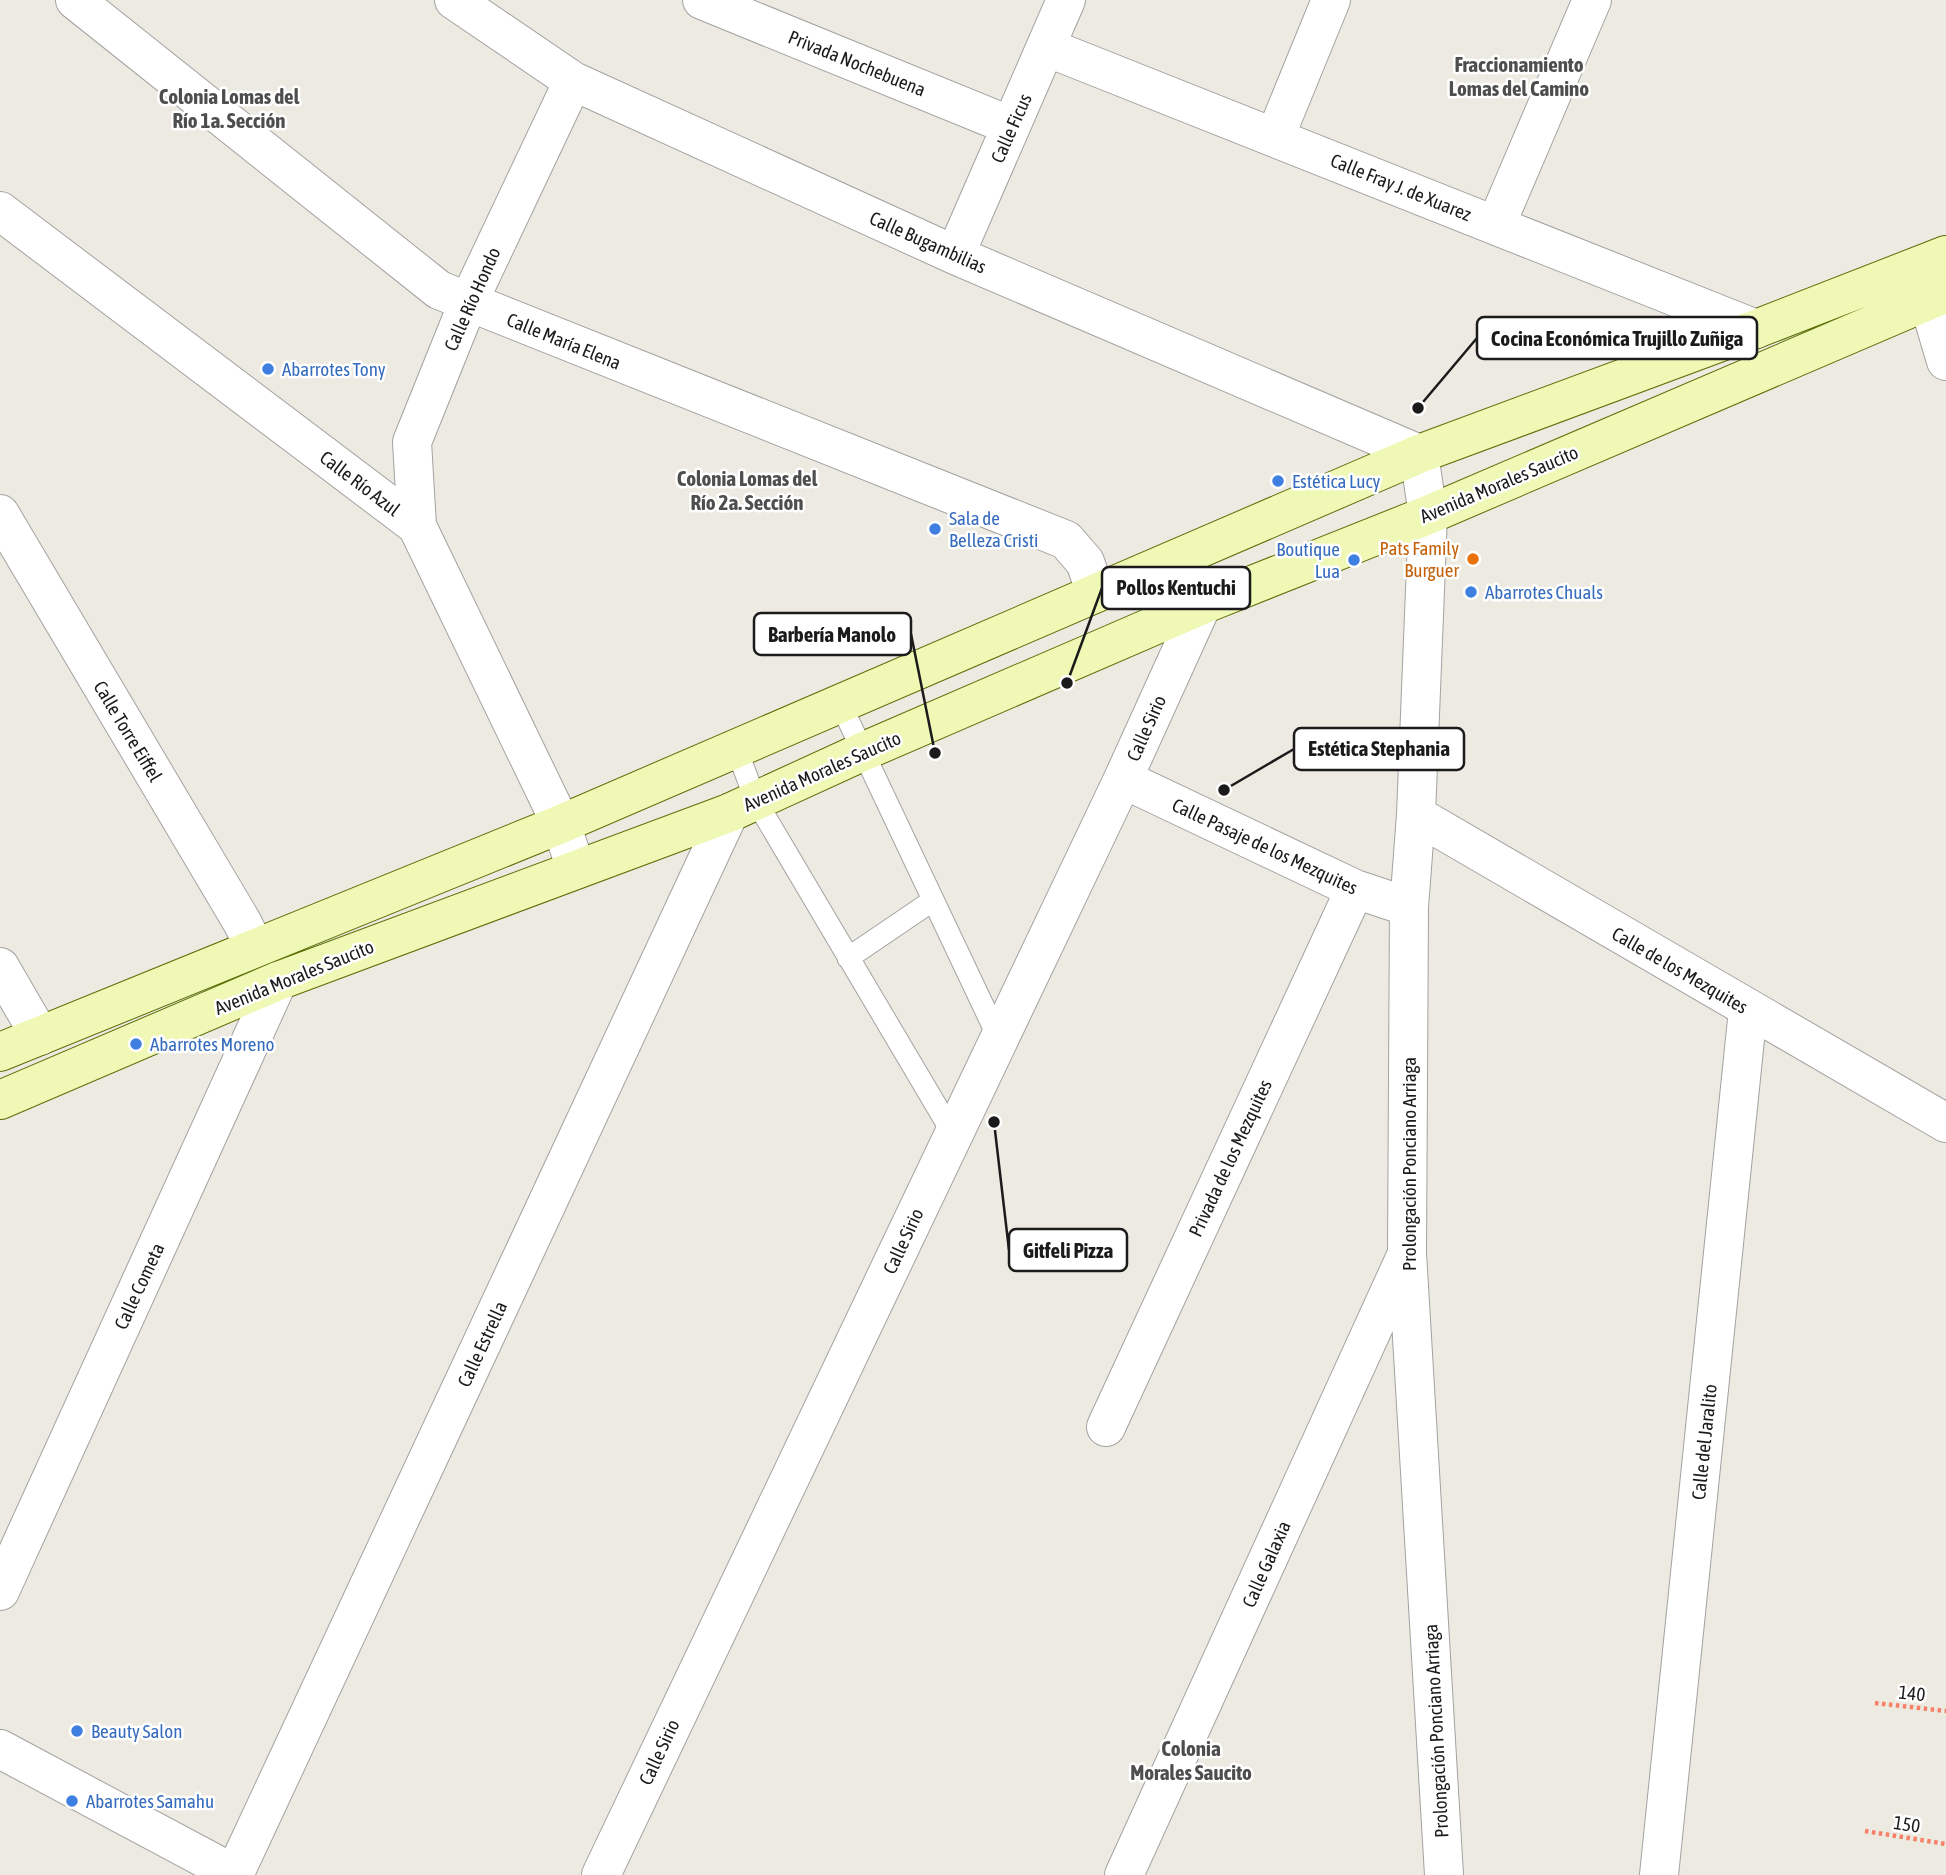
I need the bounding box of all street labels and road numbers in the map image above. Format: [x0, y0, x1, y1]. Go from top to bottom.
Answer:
street label: Privada Nochebuena [785, 25, 929, 101]
street label: Calle Ficus [986, 90, 1036, 166]
street label: Calle Fray J. de Xuarez [1327, 149, 1475, 225]
street label: Calle Bugambilias [866, 206, 990, 278]
street label: Calle Río Hondo [439, 244, 505, 354]
street label: Calle María Elena [504, 308, 624, 374]
street label: Avenida Morales Saucito [1417, 441, 1581, 527]
street label: Calle Río Azul [316, 446, 404, 520]
street label: Calle Torre Eiffel [89, 677, 167, 785]
street label: Calle Sirio [1122, 692, 1170, 764]
street label: Avenida Morales Saucito [740, 726, 904, 816]
street label: Calle Pasaje de los Mezquites [1169, 793, 1361, 899]
street label: Calle de los Mezquites [1608, 922, 1752, 1018]
street label: Avenida Morales Saucito [211, 935, 377, 1019]
street label: Prolongación Ponciano Arriaga [1398, 1057, 1420, 1271]
street label: Privada de los Mezquites [1184, 1076, 1276, 1240]
street label: Calle Sirio [878, 1205, 928, 1277]
street label: Calle Cometa [109, 1239, 169, 1333]
street label: Calle Estrella [453, 1298, 511, 1390]
street label: Calle del Jaralito [1687, 1383, 1721, 1501]
street label: Calle Galaxia [1237, 1517, 1295, 1611]
street label: Prolongación Ponciano Arriaga [1419, 1623, 1453, 1839]
street label: 140 [1898, 1681, 1927, 1705]
street label: Calle Sirio [634, 1716, 684, 1788]
street label: 150 [1892, 1811, 1922, 1837]

